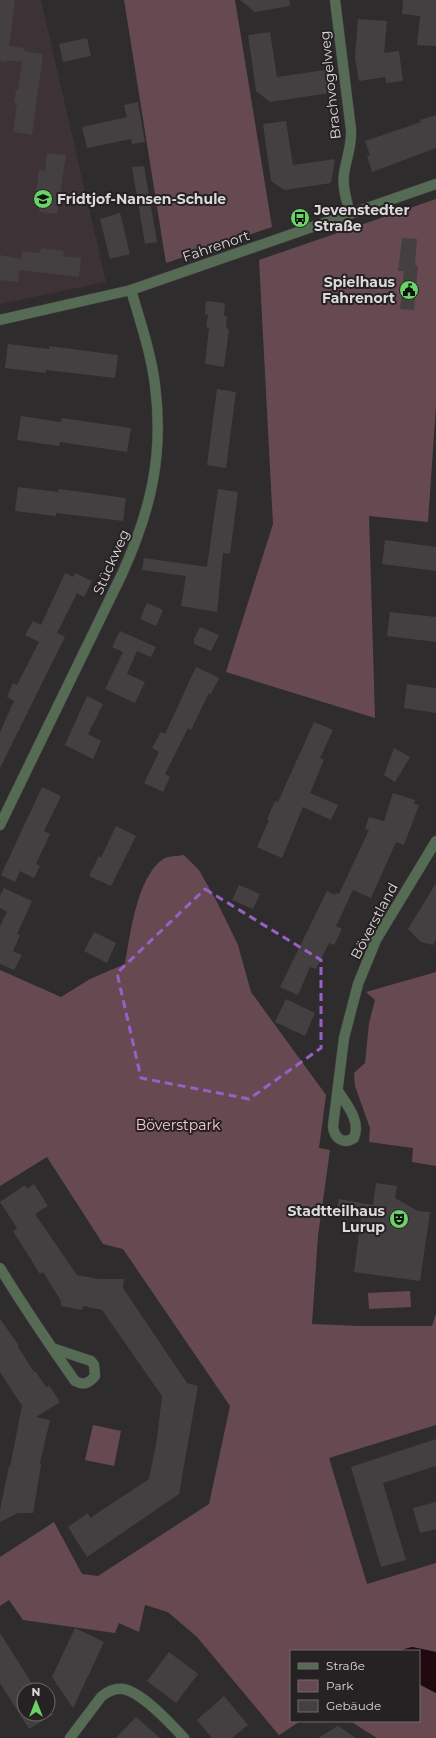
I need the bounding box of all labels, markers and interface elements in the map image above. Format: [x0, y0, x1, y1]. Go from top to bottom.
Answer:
street label: Brachvogelweg [315, 30, 345, 140]
school or university icon: Fridtjof-Nansen-Schule [32, 188, 54, 210]
place label: Fridtjof-Nansen-Schule [57, 190, 226, 208]
place label: Jevenstedter Straße [313, 201, 409, 235]
bus stop icon: Jevenstedter Straße [289, 207, 311, 229]
street label: Fahrenort [180, 226, 252, 266]
place label: Spielhaus Fahrenort [322, 273, 396, 307]
public building icon: Spielhaus Fahrenort [398, 279, 420, 301]
street label: Stückweg [89, 527, 133, 597]
street label: Böverstland [346, 880, 402, 962]
park label: Böverstpark [136, 1116, 221, 1134]
place label: Stadtteilhaus Lurup [287, 1202, 386, 1236]
theatre icon: Stadtteilhaus Lurup [388, 1208, 410, 1230]
legend [290, 1650, 420, 1722]
text: Straße [326, 1658, 365, 1673]
text: Park [326, 1678, 354, 1693]
north arrow [16, 1682, 56, 1722]
text: N [32, 1685, 40, 1699]
text: Gebäude [326, 1698, 381, 1713]

